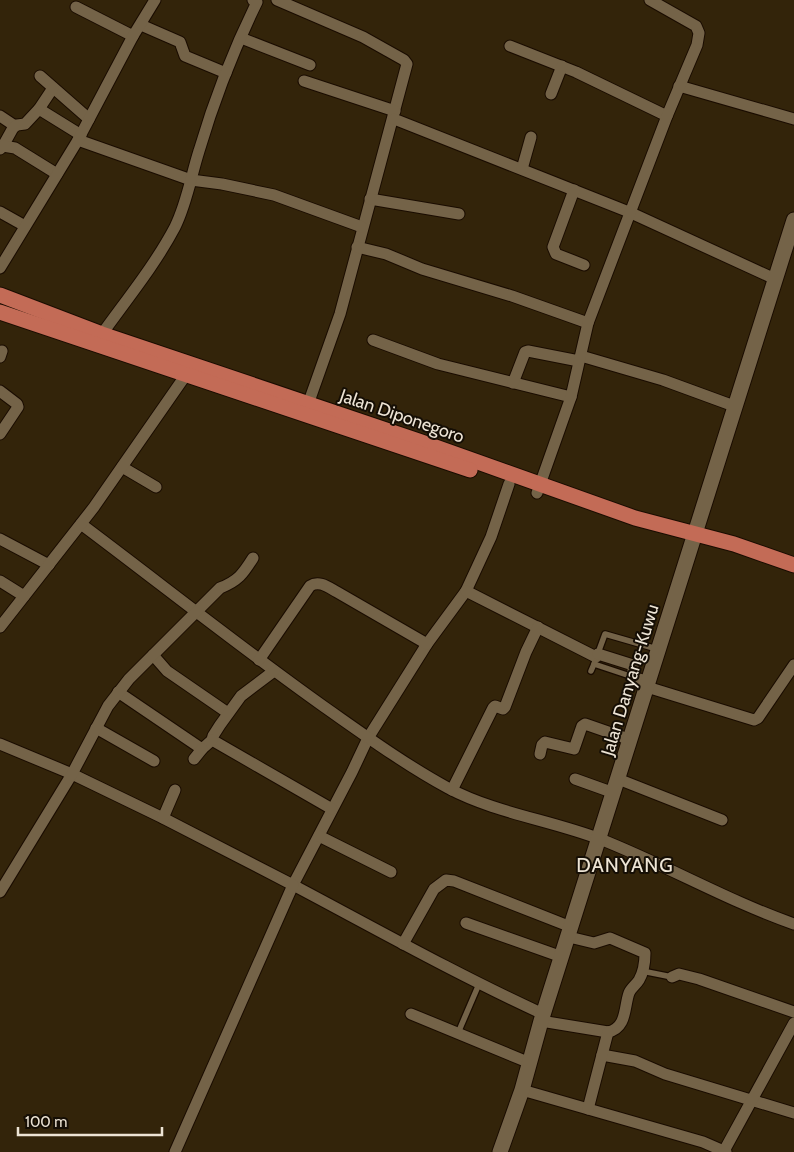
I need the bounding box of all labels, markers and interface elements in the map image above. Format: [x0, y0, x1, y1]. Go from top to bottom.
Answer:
street label: Jalan Diponegoro [336, 384, 467, 448]
street label: Jalan Danyang-Kuwu [596, 602, 664, 759]
district label: DANYANG [576, 853, 674, 877]
scale bar [18, 1104, 161, 1136]
text: 100 m [25, 1113, 67, 1131]

